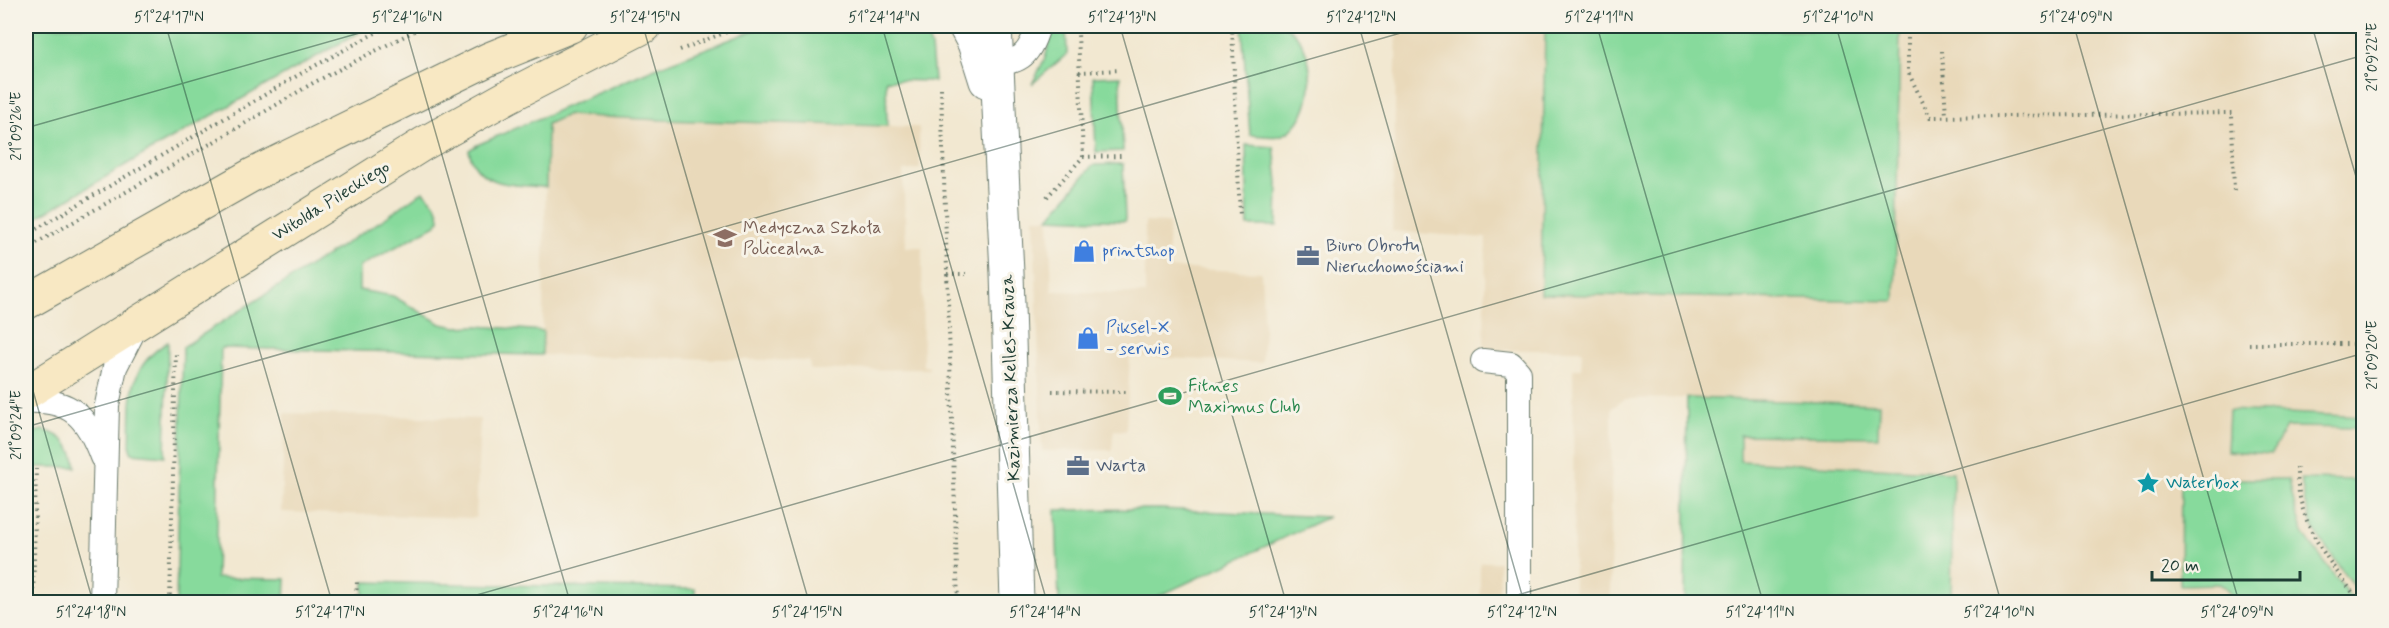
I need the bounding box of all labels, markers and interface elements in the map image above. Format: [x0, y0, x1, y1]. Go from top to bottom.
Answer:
text: 51°24'17"N [134, 8, 204, 28]
text: 51°24'16"N [372, 8, 442, 28]
text: 51°24'15"N [610, 8, 680, 28]
text: 51°24'14"N [848, 8, 920, 28]
text: 51°24'13"N [1088, 8, 1156, 28]
text: 51°24'12"N [1326, 8, 1396, 28]
text: 51°24'11"N [1565, 8, 1633, 28]
text: 51°24'10"N [1803, 8, 1873, 28]
text: 51°24'09"N [2040, 8, 2112, 28]
text: 21°09'22"E [2363, 22, 2383, 91]
text: 21°09'26"E [7, 91, 27, 161]
street label: Witolda Pileckiego [267, 155, 395, 248]
place label: Medyczna Szkoła Policealna [743, 216, 882, 261]
school or university icon: Medyczna Szkoła Policealna [712, 225, 738, 251]
place label: Biuro Obrotu Nieruchomościami [1326, 234, 1464, 279]
shop icon: printshop [1071, 238, 1097, 264]
place label: printshop [1102, 239, 1175, 263]
office icon: Biuro Obrotu Nieruchomościami [1295, 243, 1321, 269]
street label: Kazimierza Kelles-Krauza [995, 274, 1027, 482]
place label: Piksel-X - serwis [1106, 316, 1170, 361]
text: 21°09'20"E [2363, 320, 2383, 390]
shop icon: Piksel-X - serwis [1075, 325, 1101, 351]
place label: Fitnes Maximus Club [1188, 374, 1301, 419]
sports icon: Fitnes Maximus Club [1157, 383, 1183, 409]
text: 21°09'24"E [7, 390, 27, 460]
office icon: Warta [1065, 453, 1091, 479]
place label: Warta [1096, 454, 1146, 478]
place icon: Waterbox [2135, 470, 2161, 496]
place label: Waterbox [2166, 471, 2239, 495]
scale bar [2152, 544, 2300, 582]
text: 20 m [2161, 554, 2199, 578]
text: 51°24'18"N [56, 603, 126, 623]
text: 51°24'17"N [295, 603, 365, 623]
text: 51°24'16"N [533, 603, 603, 623]
text: 51°24'15"N [772, 603, 842, 623]
text: 51°24'14"N [1009, 603, 1081, 623]
text: 51°24'13"N [1249, 603, 1317, 623]
text: 51°24'12"N [1487, 603, 1557, 623]
text: 51°24'11"N [1726, 603, 1794, 623]
text: 51°24'10"N [1964, 603, 2034, 623]
text: 51°24'09"N [2201, 603, 2273, 623]

